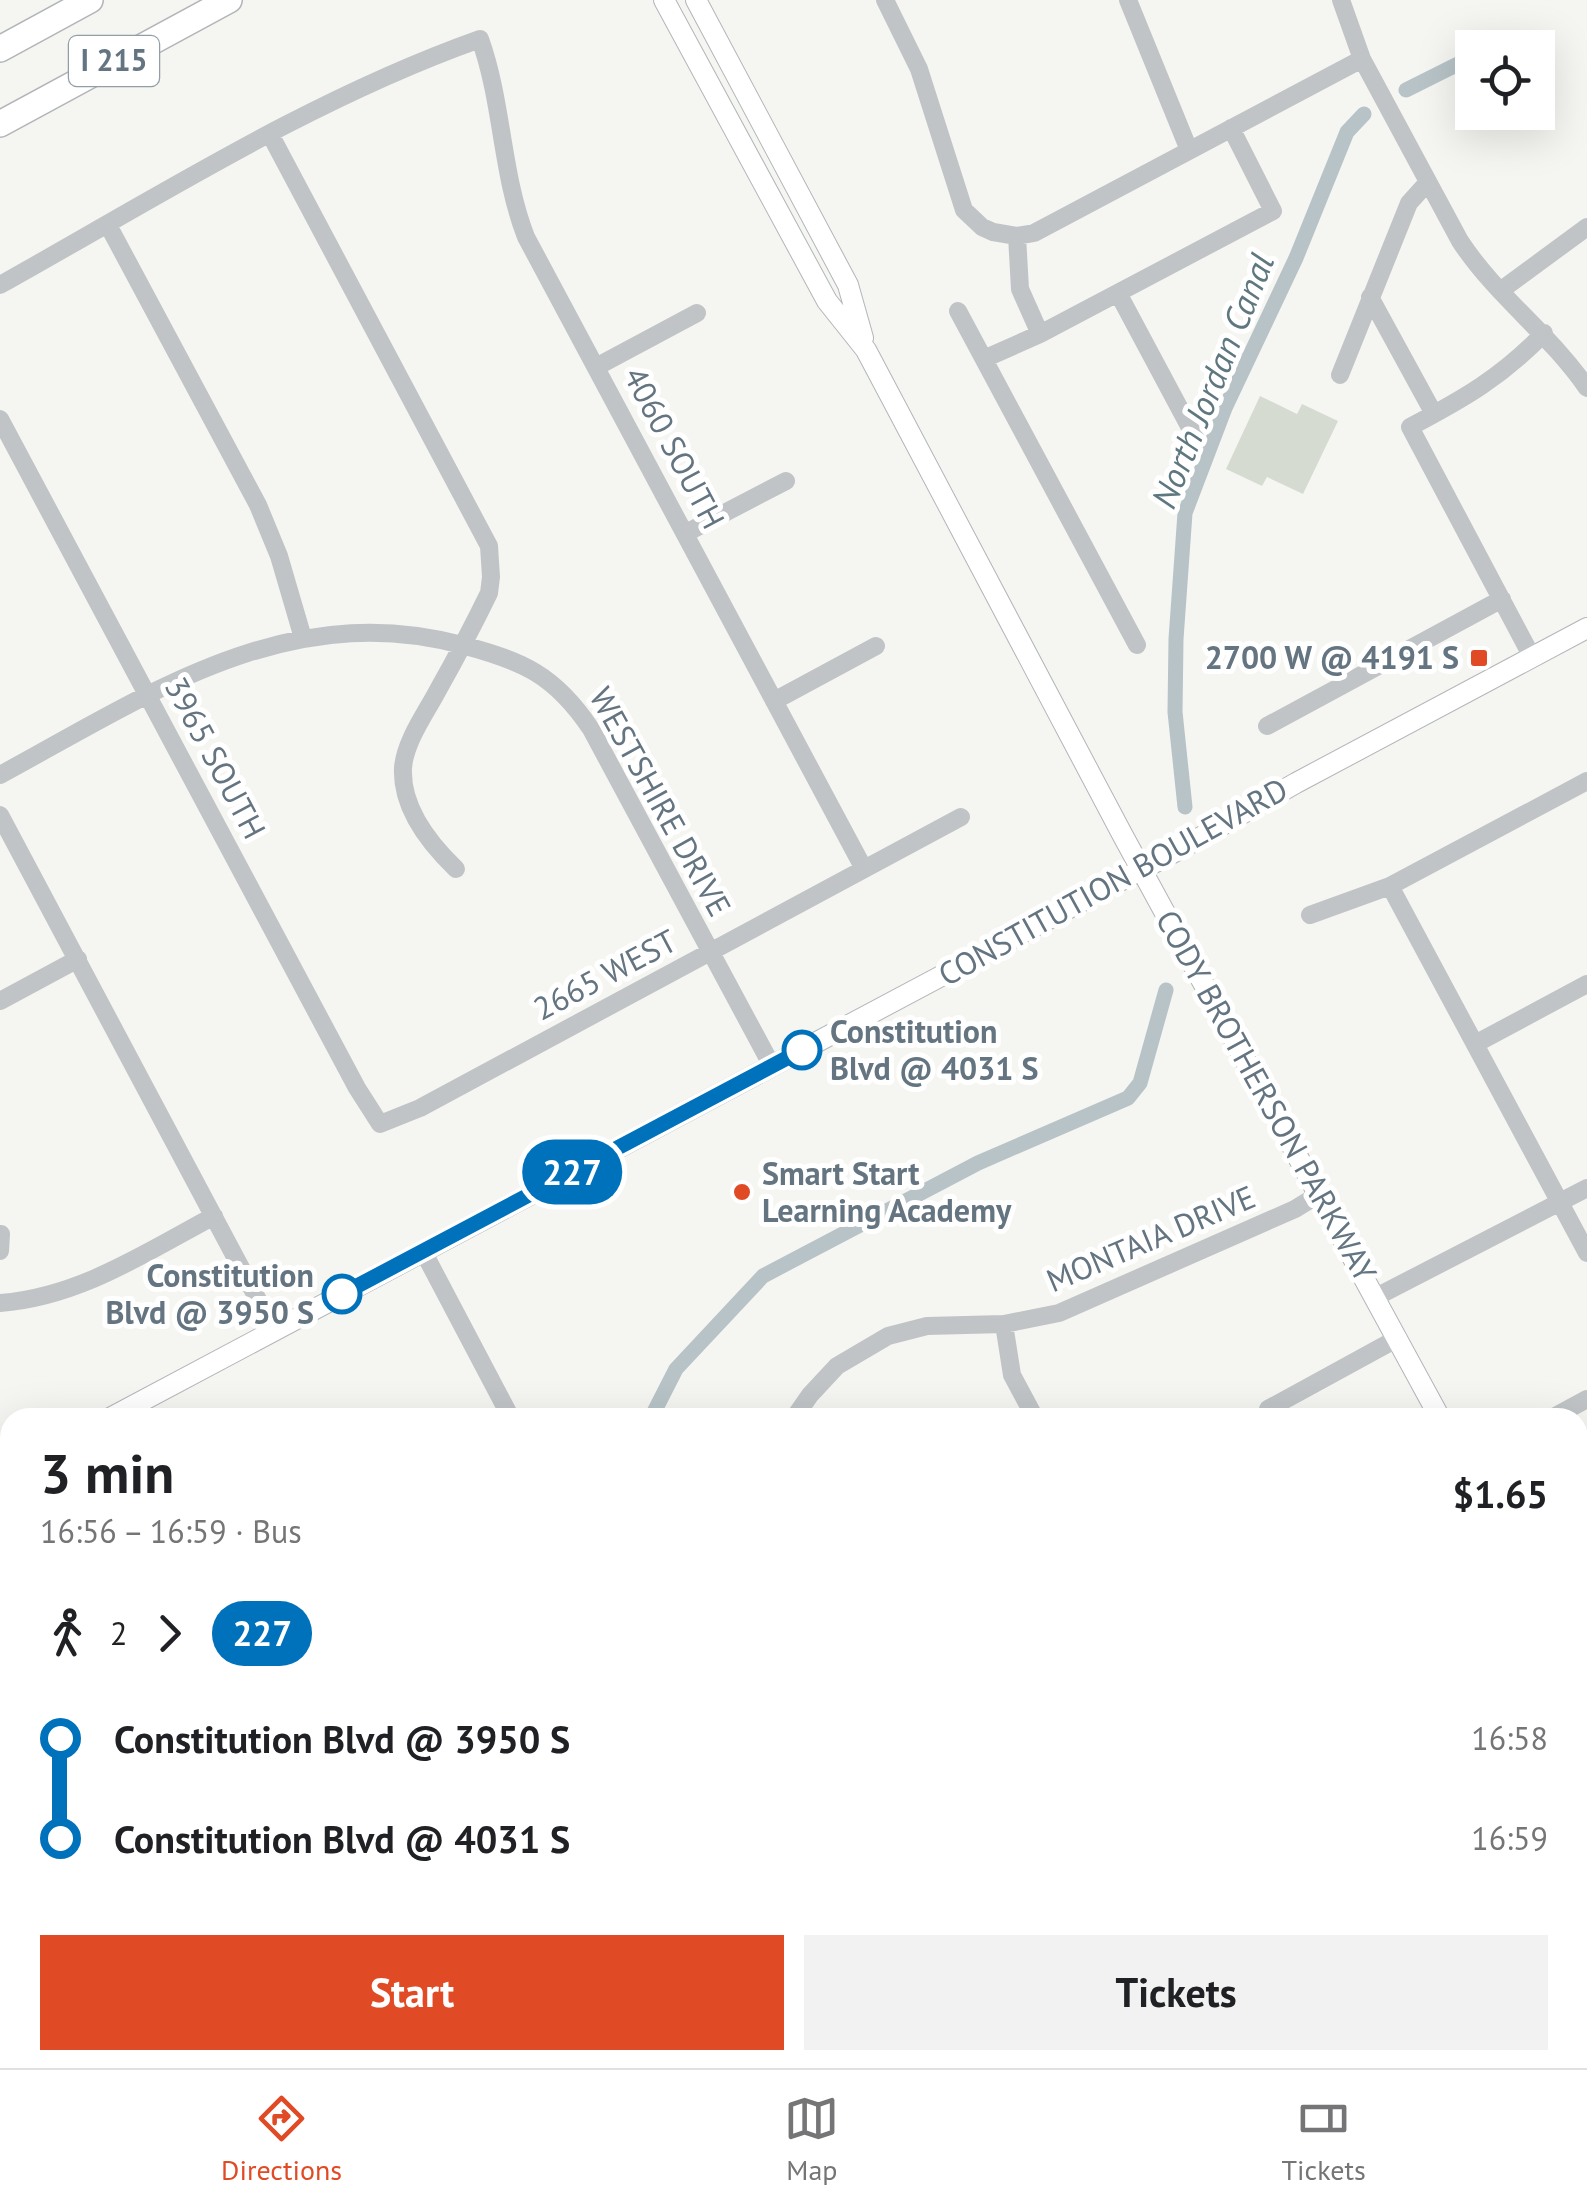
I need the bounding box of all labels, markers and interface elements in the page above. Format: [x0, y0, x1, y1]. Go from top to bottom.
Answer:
map controls [1455, 30, 1555, 130]
button: locate [1455, 30, 1555, 130]
road number: I 215 [69, 36, 159, 86]
water label: North Jordan Canal [1140, 247, 1284, 515]
street label: 4060 SOUTH [615, 359, 735, 536]
place label: 2700 W @ 4191 S [1205, 636, 1459, 678]
marker: 2700 W @ 4191 S [1468, 647, 1490, 669]
street label: 3965 SOUTH [156, 669, 276, 846]
street label: WESTSHIRE DRIVE [581, 680, 741, 923]
street label: CONSTITUTION BOULEVARD [930, 767, 1295, 995]
street label: CODY BROTHERSON PARKWAY [1147, 902, 1387, 1289]
street label: 2665 WEST [526, 919, 684, 1029]
place label: Constitution Blvd @ 4031 S [830, 1010, 1039, 1089]
marker: Constitution Blvd @ 4031 S [783, 1031, 821, 1069]
line badge: 227 [514, 1140, 630, 1204]
text: 227 [542, 1149, 602, 1195]
place label: Smart Start Learning Academy [762, 1152, 1012, 1231]
street label: MONTAIA DRIVE [1040, 1175, 1261, 1301]
marker: Smart Start Learning Academy [731, 1181, 753, 1203]
place label: Constitution Blvd @ 3950 S [105, 1254, 314, 1333]
marker: Constitution Blvd @ 3950 S [323, 1275, 361, 1313]
text: 3 min [40, 1437, 174, 1508]
text: $1.65 [1452, 1469, 1548, 1518]
text: 16:56 – 16:59 · Bus [40, 1510, 302, 1552]
icon: walk [40, 1606, 95, 1661]
icon: forward [142, 1606, 197, 1661]
text: 227 [232, 1610, 292, 1656]
text: 2 [110, 1612, 127, 1654]
text: Constitution Blvd @ 3950 S [114, 1714, 570, 1763]
text: 16:58 [1471, 1717, 1548, 1759]
text: Constitution Blvd @ 4031 S [114, 1814, 570, 1863]
text: 16:59 [1471, 1817, 1548, 1859]
button: Start [40, 1935, 784, 2050]
button: Tickets [804, 1935, 1548, 2050]
tab: Directions [221, 2091, 342, 2188]
tab: Map [784, 2091, 839, 2188]
tab: Tickets [1282, 2091, 1366, 2188]

